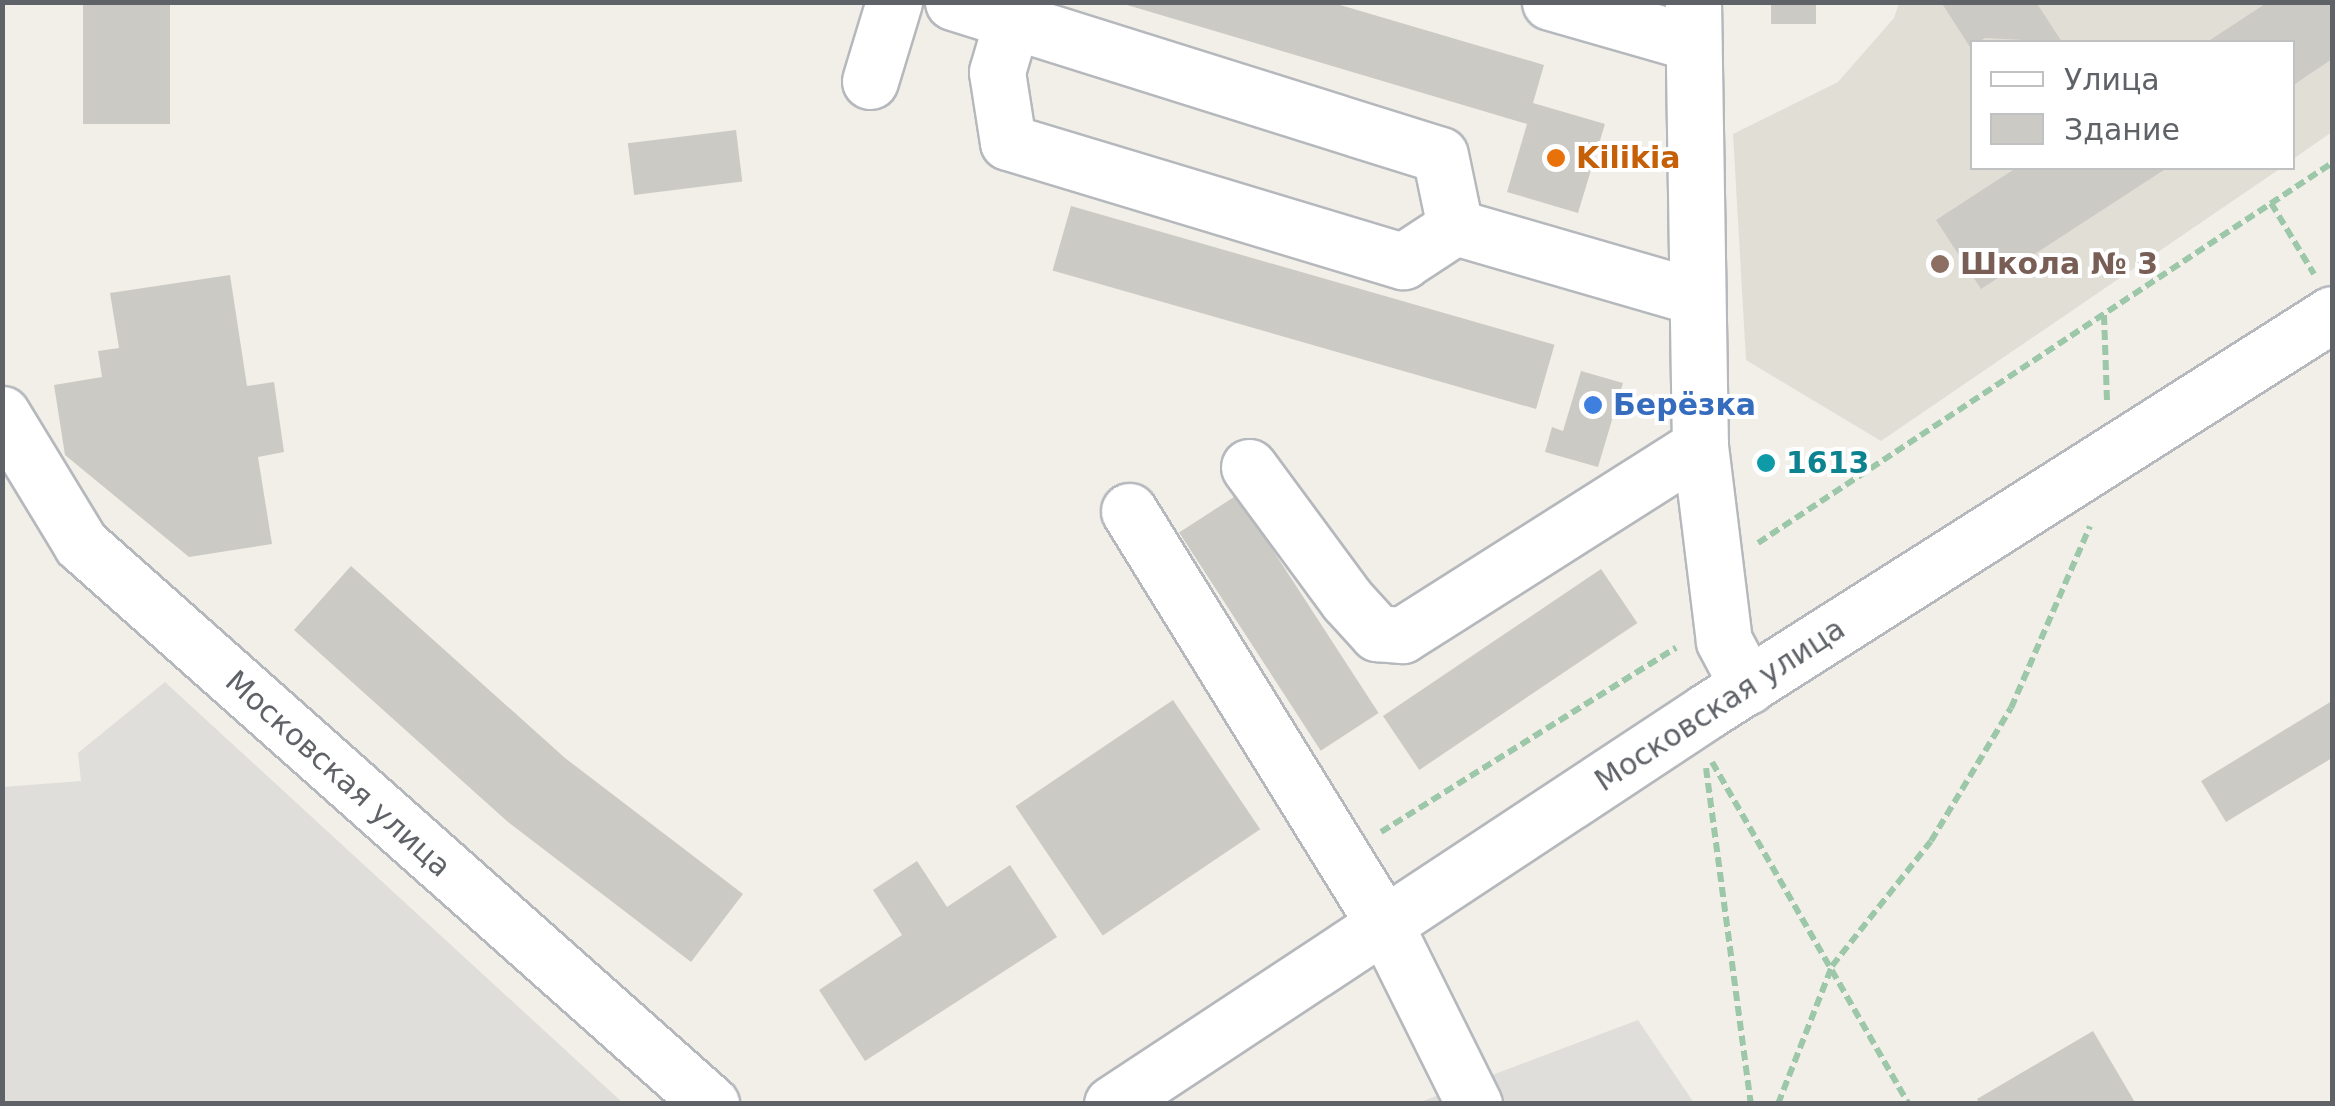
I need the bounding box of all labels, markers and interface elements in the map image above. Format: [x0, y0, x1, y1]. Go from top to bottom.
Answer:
legend [1970, 40, 2295, 170]
text: Улица [2064, 62, 2160, 97]
text: Здание [2064, 112, 2180, 147]
place label: Kilikia [1576, 140, 1681, 176]
marker: Kilikia [1545, 147, 1567, 169]
place label: Школа № 3 [1960, 246, 2158, 282]
marker: Школа № 3 [1929, 253, 1951, 275]
place label: Берёзка [1613, 387, 1756, 423]
marker: Берёзка [1582, 394, 1604, 416]
place label: 1613 [1786, 445, 1869, 481]
marker: 1613 [1755, 452, 1777, 474]
street label: Московская улица [1588, 611, 1852, 799]
street label: Московская улица [218, 663, 458, 885]

